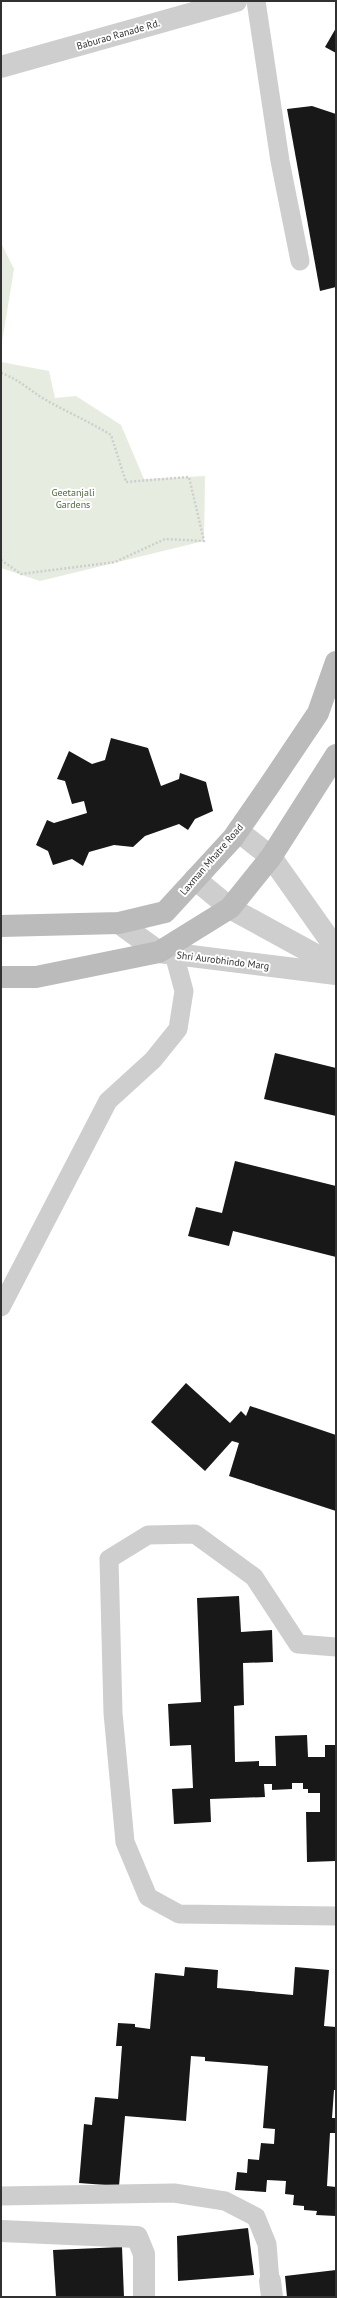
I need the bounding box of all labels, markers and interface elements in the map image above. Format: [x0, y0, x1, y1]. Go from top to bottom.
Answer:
street label: Baburao Ranade Rd. [75, 16, 161, 53]
park label: Geetanjali Gardens [51, 486, 95, 511]
street label: Laxman Mhatre Road [177, 821, 246, 898]
street label: Shri Aurobhindo Marg [176, 948, 270, 973]

